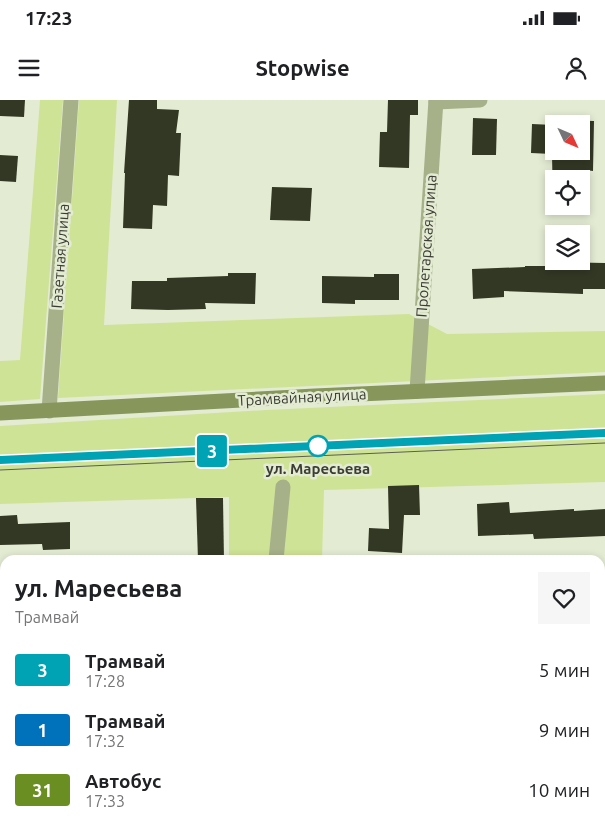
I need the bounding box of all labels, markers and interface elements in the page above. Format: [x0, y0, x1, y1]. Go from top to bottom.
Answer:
text: 17:23 [25, 7, 73, 29]
icon: menu [15, 54, 43, 82]
icon: person [562, 54, 590, 82]
text: Stopwise [255, 55, 350, 80]
north arrow [545, 115, 590, 160]
map controls [545, 115, 590, 270]
button: locate [545, 170, 590, 215]
street label: Пролетарская улица [413, 174, 439, 318]
street label: Газетная улица [48, 203, 72, 309]
button: layers [545, 225, 590, 270]
street label: Трамвайная улица [237, 385, 367, 409]
line badge: 3 [196, 435, 228, 467]
marker: ул. Маресьева [307, 435, 329, 457]
text: 3 [207, 441, 217, 461]
place label: ул. Маресьева [266, 460, 370, 477]
button: heart [538, 572, 590, 624]
text: ул. Маресьева [15, 575, 182, 602]
text: Трамвай [15, 608, 79, 626]
text: Трамвай [85, 650, 165, 672]
text: 5 мин [539, 659, 590, 681]
text: 3 [37, 660, 48, 680]
text: 17:28 [85, 672, 125, 690]
text: Трамвай [85, 710, 165, 732]
text: 9 мин [539, 719, 590, 741]
text: 1 [37, 720, 48, 740]
text: 17:32 [85, 732, 125, 750]
text: Автобус [85, 770, 161, 792]
text: 10 мин [528, 779, 590, 801]
text: 31 [32, 780, 53, 800]
text: 17:33 [85, 792, 125, 810]

